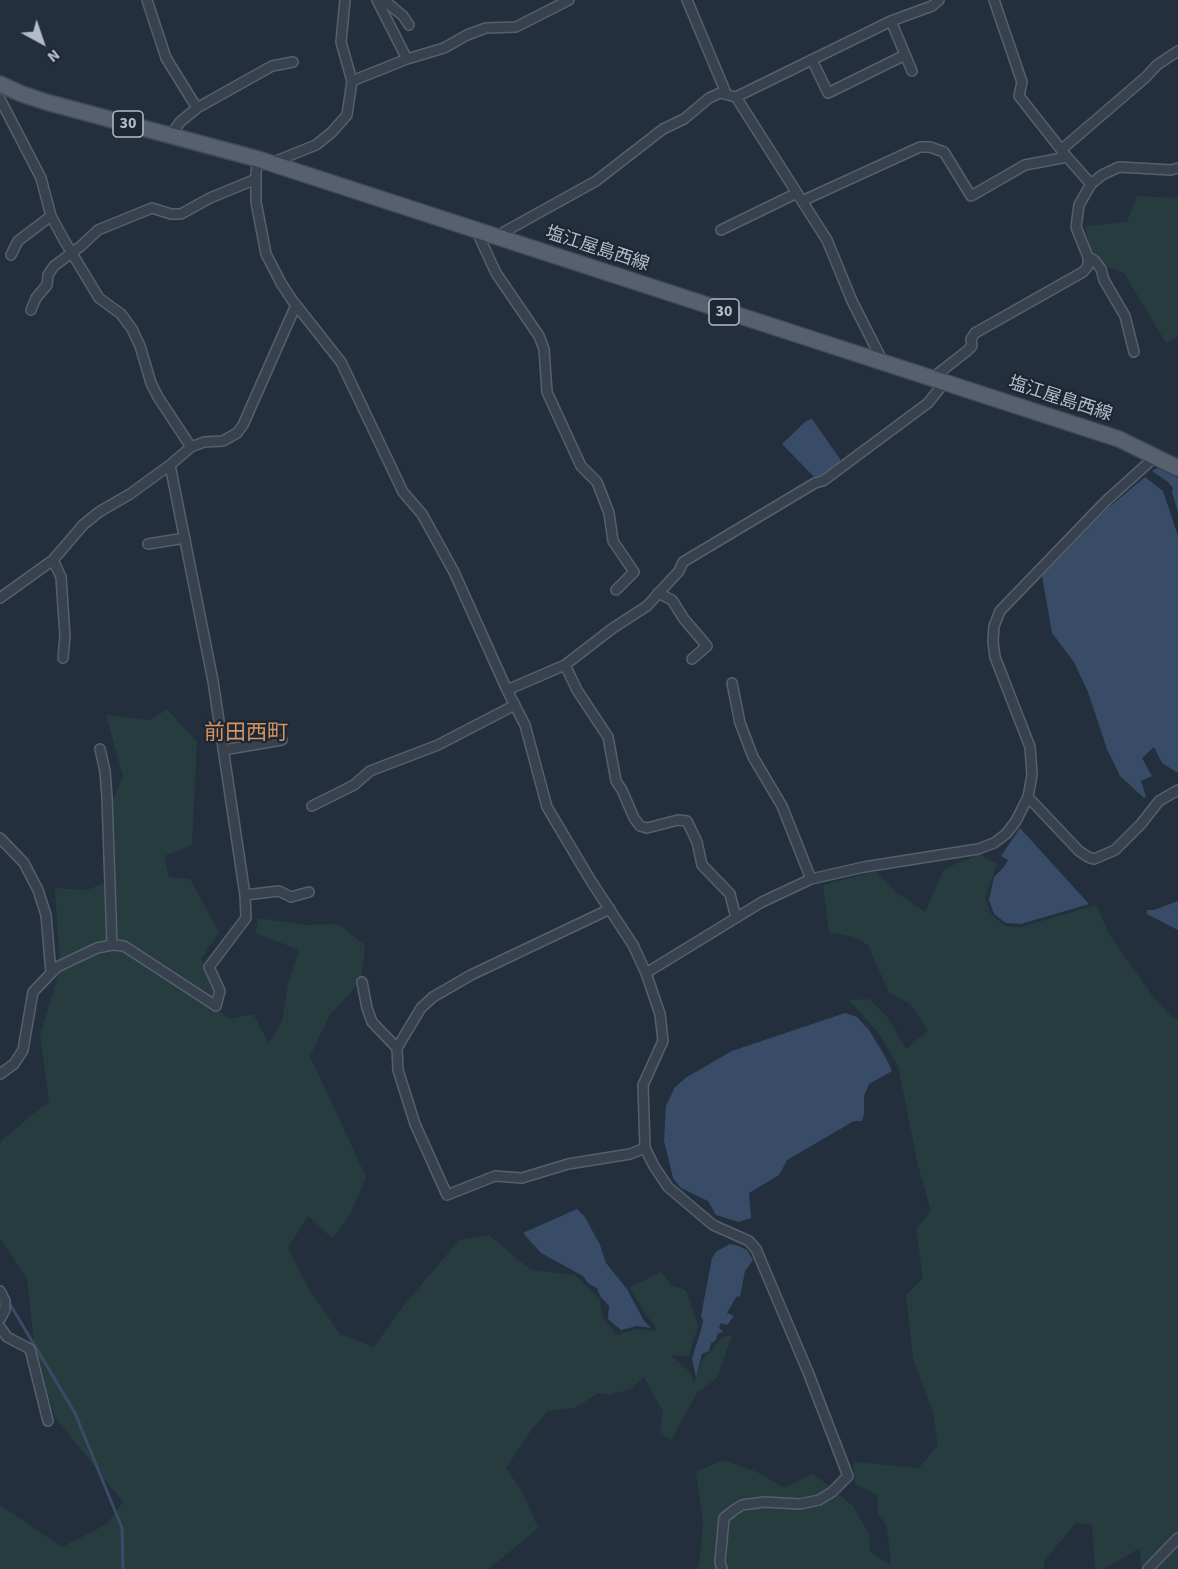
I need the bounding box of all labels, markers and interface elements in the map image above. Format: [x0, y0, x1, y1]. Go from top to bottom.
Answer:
north arrow [12, 12, 72, 72]
text: N [42, 44, 65, 68]
road number: 30 [113, 111, 143, 137]
street label: 塩江屋島西線 [542, 223, 652, 277]
road number: 30 [709, 299, 739, 325]
street label: 塩江屋島西線 [1005, 373, 1115, 427]
district label: 前田西町 [204, 721, 288, 747]

